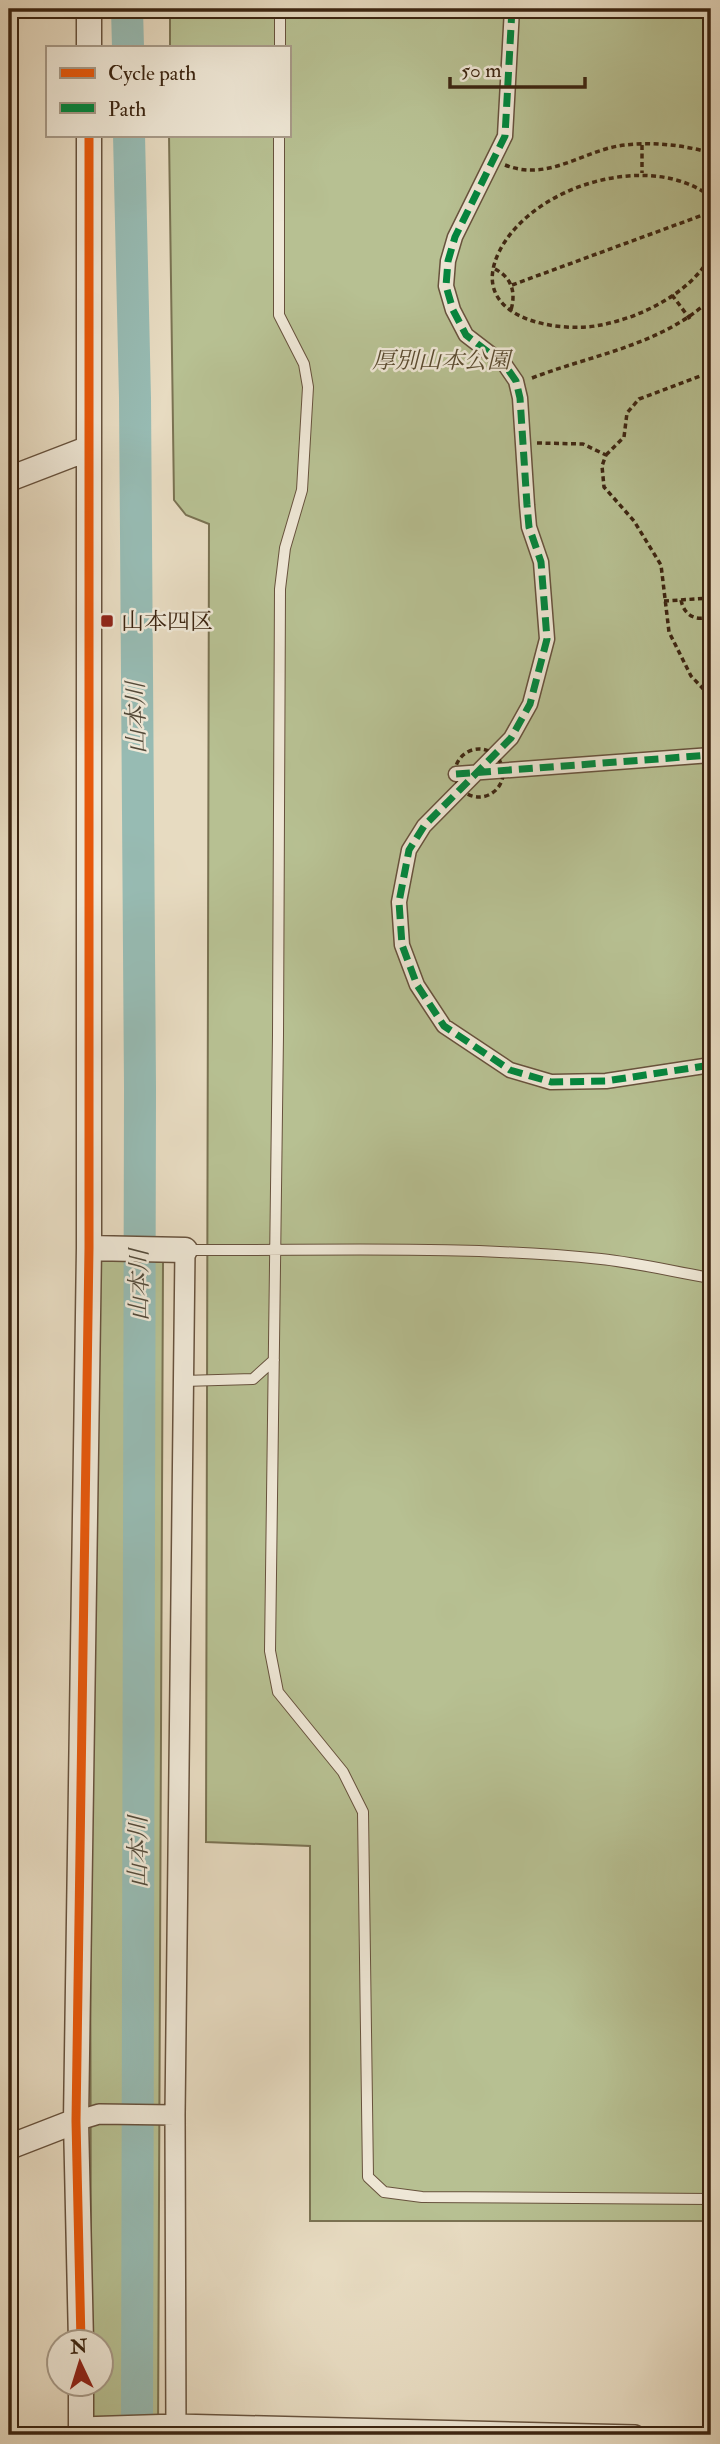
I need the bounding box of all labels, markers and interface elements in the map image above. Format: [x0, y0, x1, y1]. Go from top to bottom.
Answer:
legend [46, 46, 290, 136]
scale bar [450, 46, 585, 90]
text: 50 m [461, 57, 502, 84]
text: Cycle path [108, 60, 196, 87]
text: Path [108, 96, 146, 123]
park label: 厚別山本公園 [372, 346, 514, 375]
place label: 山本四区 [121, 607, 213, 636]
marker: 山本四区 [99, 613, 115, 629]
water label: 山本川 [120, 679, 153, 754]
water label: 山本川 [124, 1246, 155, 1321]
water label: 山本川 [123, 1813, 154, 1888]
north arrow [46, 2328, 116, 2398]
text: N [69, 2334, 89, 2360]

